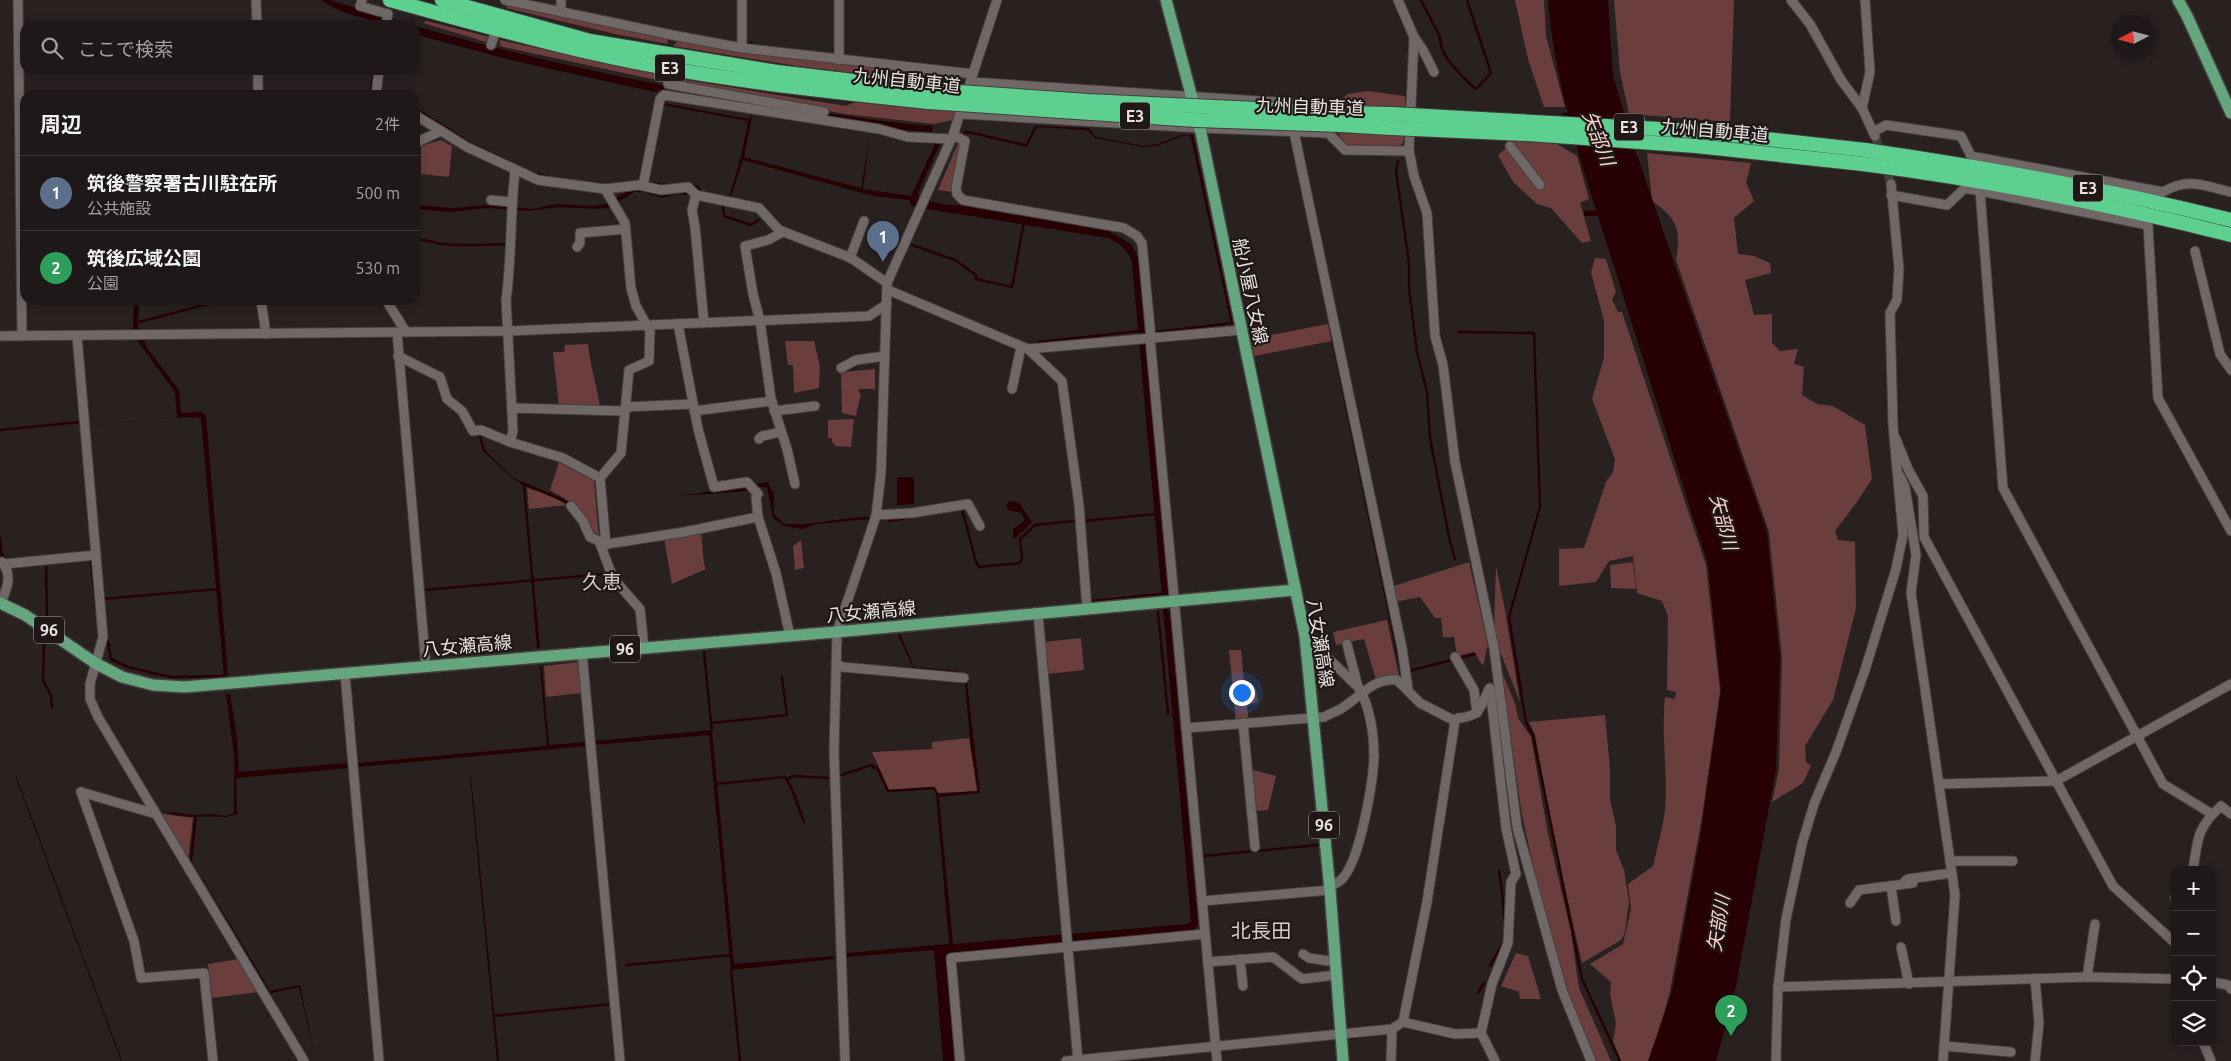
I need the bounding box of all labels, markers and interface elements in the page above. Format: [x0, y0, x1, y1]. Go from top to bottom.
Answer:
north arrow [2111, 15, 2156, 60]
search box [20, 20, 420, 75]
icon: search [38, 34, 66, 62]
text: ここで検索 [78, 38, 173, 60]
road number: E3 [655, 54, 685, 82]
street label: 九州自動車道 [852, 64, 962, 96]
street label: 九州自動車道 [1256, 94, 1364, 118]
road number: E3 [1120, 102, 1150, 130]
water label: 矢部川 [1579, 107, 1620, 170]
text: 周辺 [40, 112, 82, 136]
road number: E3 [1614, 114, 1644, 140]
text: 2件 [375, 115, 400, 133]
street label: 九州自動車道 [1660, 115, 1770, 145]
text: 筑後警察署古川駐在所 [87, 172, 277, 194]
road number: E3 [2073, 174, 2103, 202]
text: 1 [51, 184, 61, 202]
text: 500 m [355, 184, 400, 202]
text: 公共施設 [87, 199, 151, 217]
pin: 1 [867, 221, 899, 262]
street label: 船小屋八女線 [1230, 236, 1272, 346]
text: 筑後広域公園 [87, 247, 201, 269]
text: 2 [51, 259, 61, 277]
text: 530 m [355, 259, 400, 277]
text: 公園 [87, 274, 119, 292]
water label: 矢部川 [1706, 492, 1743, 554]
district label: 久恵 [582, 570, 622, 593]
street label: 八女瀬高線 [825, 597, 917, 625]
street label: 八女瀬高線 [1304, 597, 1338, 689]
road number: 96 [34, 616, 64, 644]
street label: 八女瀬高線 [421, 631, 513, 659]
road number: 96 [610, 636, 640, 662]
your location [1229, 680, 1255, 706]
road number: 96 [1309, 812, 1339, 838]
map controls [2171, 866, 2216, 1046]
button: + [2171, 866, 2216, 911]
water label: 矢部川 [1703, 891, 1734, 953]
button: − [2171, 911, 2216, 956]
district label: 北長田 [1231, 919, 1291, 942]
button: locate [2171, 956, 2216, 1001]
pin: 2 [1715, 995, 1747, 1036]
button: layers [2171, 1001, 2216, 1046]

